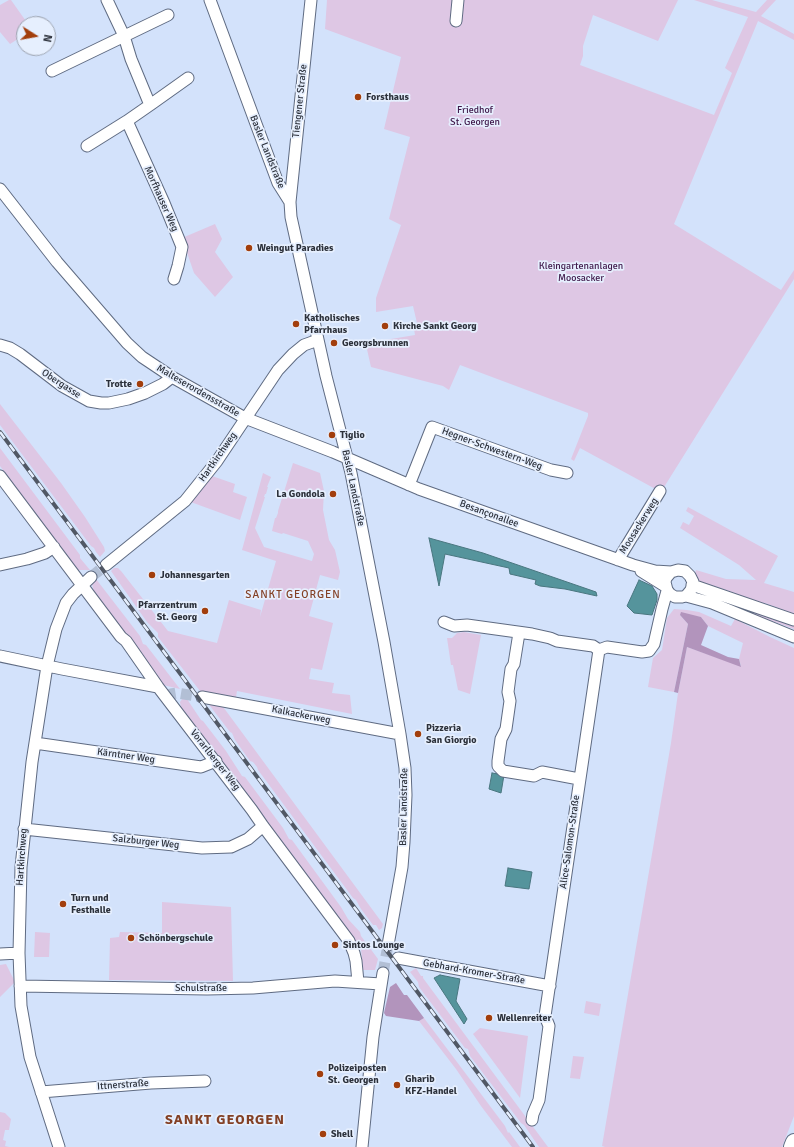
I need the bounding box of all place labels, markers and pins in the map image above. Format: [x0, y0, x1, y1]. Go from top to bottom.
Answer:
place label: Forsthaus [366, 91, 409, 103]
marker: Forsthaus [353, 92, 363, 102]
place label: Weingut Paradies [257, 242, 333, 254]
marker: Weingut Paradies [244, 243, 254, 253]
place label: Katholisches Pfarrhaus [304, 312, 360, 336]
marker: Katholisches Pfarrhaus [291, 319, 301, 329]
place label: Kirche Sankt Georg [393, 320, 477, 332]
marker: Kirche Sankt Georg [380, 321, 390, 331]
place label: Georgsbrunnen [342, 337, 409, 349]
marker: Georgsbrunnen [329, 338, 339, 348]
place label: Trotte [106, 378, 132, 390]
marker: Trotte [135, 379, 145, 389]
place label: Tiglio [340, 429, 365, 441]
marker: Tiglio [327, 430, 337, 440]
place label: La Gondola [276, 488, 325, 500]
marker: La Gondola [328, 489, 338, 499]
place label: Johannesgarten [160, 569, 230, 581]
marker: Johannesgarten [147, 570, 157, 580]
place label: Pfarrzentrum St. Georg [138, 599, 197, 622]
marker: Pfarrzentrum St. Georg [200, 606, 210, 616]
place label: Pizzeria San Giorgio [426, 722, 477, 746]
marker: Pizzeria San Giorgio [413, 729, 423, 739]
place label: Turn und Festhalle [71, 892, 111, 916]
marker: Turn und Festhalle [58, 899, 68, 909]
place label: Schönbergschule [139, 932, 213, 944]
marker: Schönbergschule [126, 933, 136, 943]
place label: Sintos Lounge [343, 939, 404, 951]
marker: Sintos Lounge [330, 940, 340, 950]
place label: Wellenreiter [497, 1012, 551, 1024]
marker: Wellenreiter [484, 1013, 494, 1023]
place label: Polizeiposten St. Georgen [328, 1062, 386, 1086]
marker: Polizeiposten St. Georgen [315, 1069, 325, 1079]
place label: Gharib KFZ-Handel [405, 1073, 457, 1096]
marker: Gharib KFZ-Handel [392, 1080, 402, 1090]
place label: Shell [331, 1128, 353, 1140]
marker: Shell [318, 1129, 328, 1139]

